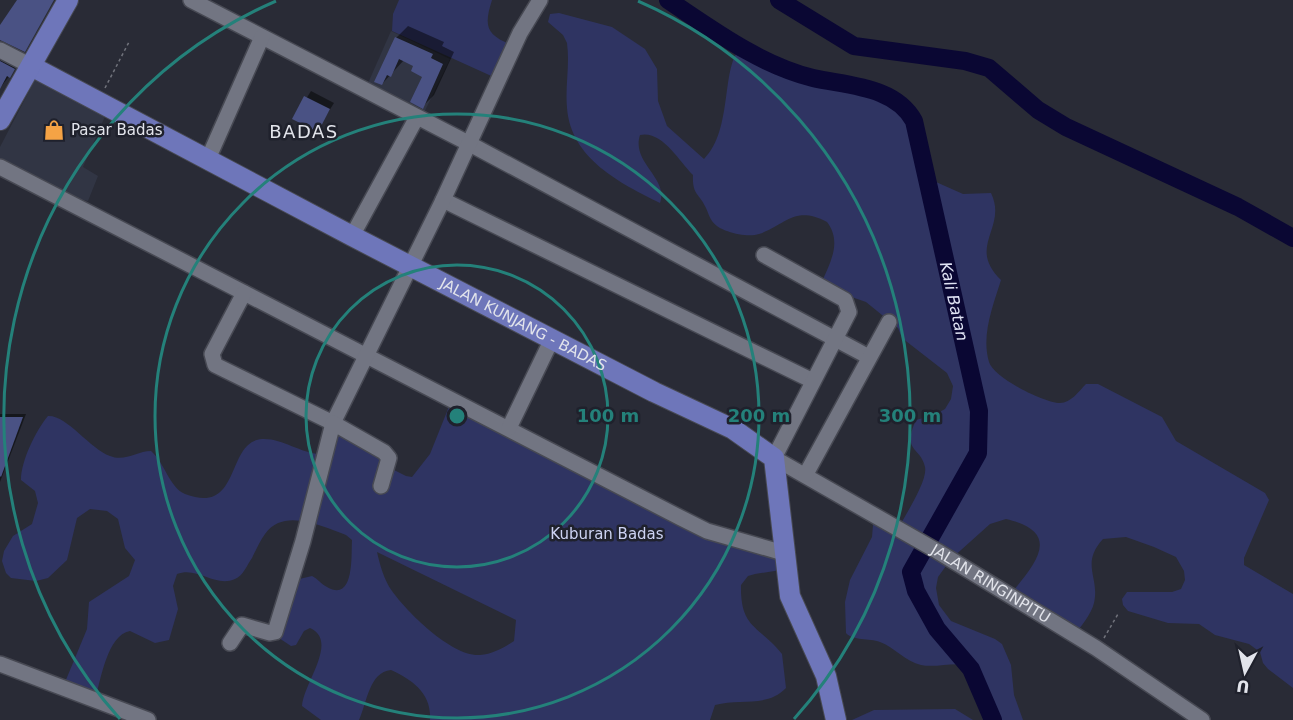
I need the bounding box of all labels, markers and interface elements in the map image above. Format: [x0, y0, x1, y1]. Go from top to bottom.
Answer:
shop icon: Pasar Badas [42, 118, 66, 142]
place label: Pasar Badas [71, 121, 163, 139]
district label: BADAS [269, 121, 339, 142]
water label: Kali Batan [936, 260, 972, 343]
street label: JALAN KUNJANG - BADAS [436, 274, 610, 375]
text: 100 m [577, 405, 639, 426]
text: 200 m [728, 405, 790, 426]
text: 300 m [879, 405, 941, 426]
centre of rings [447, 406, 467, 426]
park label: Kuburan Badas [550, 525, 664, 543]
street label: JALAN RINGINPITU [927, 540, 1054, 627]
north arrow [1215, 642, 1275, 702]
text: U [1235, 676, 1251, 697]

